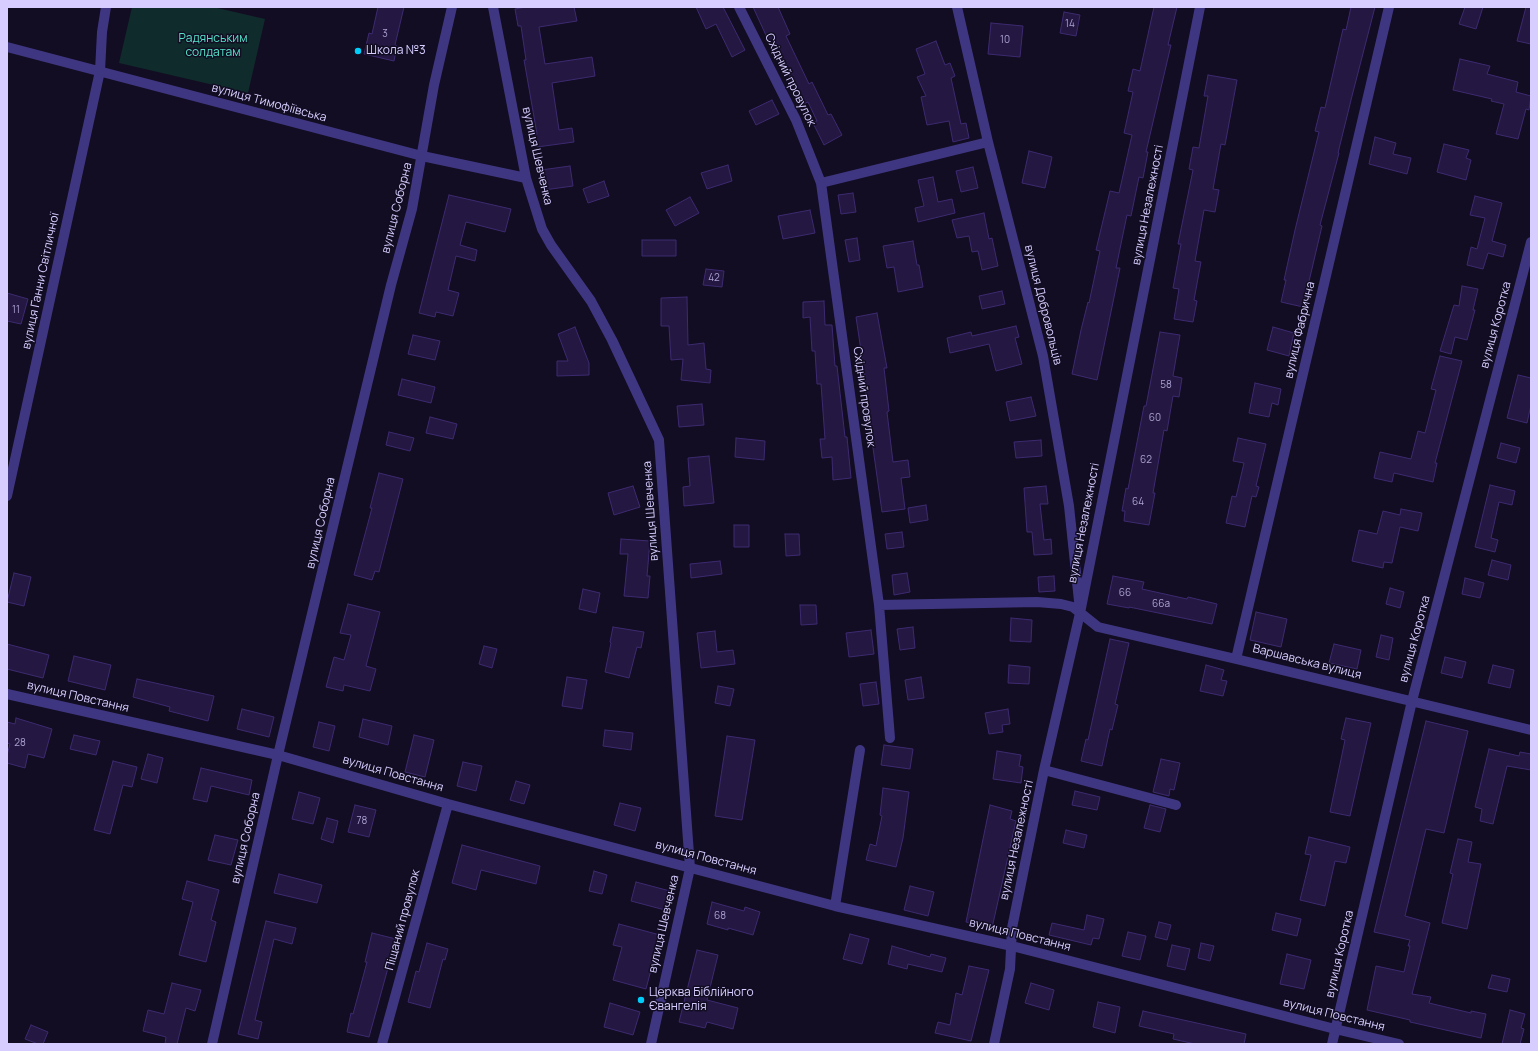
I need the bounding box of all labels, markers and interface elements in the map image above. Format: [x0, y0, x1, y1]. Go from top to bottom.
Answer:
house number: 14 [1065, 18, 1075, 30]
house number: 3 [382, 28, 388, 40]
street label: Східний провулок [761, 31, 819, 129]
park label: Радянським солдатам [179, 32, 247, 60]
house number: 10 [1000, 34, 1010, 46]
place label: Школа №3 [366, 44, 426, 58]
marker: Школа №3 [353, 46, 363, 56]
street label: вулиця Тимофіївська [210, 81, 328, 125]
street label: вулиця Шевченка [519, 106, 555, 206]
street label: вулиця Незалежності [1129, 144, 1167, 266]
street label: вулиця Соборна [379, 161, 415, 255]
street label: вулиця Ганни Світличної [19, 211, 63, 351]
street label: вулиця Добровольців [1021, 244, 1065, 366]
house number: 42 [708, 272, 720, 284]
street label: вулиця Фабрична [1282, 280, 1318, 380]
street label: вулиця Коротка [1478, 280, 1514, 370]
house number: 11 [12, 304, 20, 316]
street label: Східний провулок [850, 346, 878, 448]
house number: 58 [1160, 379, 1172, 391]
house number: 60 [1149, 412, 1161, 424]
house number: 62 [1140, 454, 1152, 466]
street label: вулиця Шевченка [640, 460, 662, 562]
street label: вулиця Незалежності [1065, 462, 1103, 584]
street label: вулиця Соборна [303, 476, 339, 570]
house number: 64 [1132, 496, 1144, 508]
house number: 66 [1119, 587, 1131, 599]
street label: вулиця Коротка [1397, 594, 1433, 684]
house number: 66а [1152, 598, 1170, 610]
street label: Варшавська вулиця [1251, 642, 1363, 682]
street label: вулиця Повстання [26, 678, 130, 716]
house number: 28 [14, 737, 26, 749]
street label: вулиця Повстання [341, 753, 445, 795]
street label: вулиця Незалежності [997, 779, 1037, 901]
street label: вулиця Соборна [228, 791, 264, 885]
house number: 78 [357, 815, 367, 827]
street label: вулиця Повстання [654, 838, 758, 878]
street label: Піщаний провулок [383, 868, 423, 972]
street label: вулиця Шевченка [646, 874, 682, 974]
street label: вулиця Коротка [1323, 909, 1357, 999]
house number: 68 [714, 910, 726, 922]
street label: вулиця Повстання [968, 915, 1072, 955]
place label: Церква Біблійного Євангелія [649, 986, 753, 1014]
marker: Церква Біблійного Євангелія [636, 995, 646, 1005]
street label: вулиця Повстання [1282, 995, 1386, 1035]

